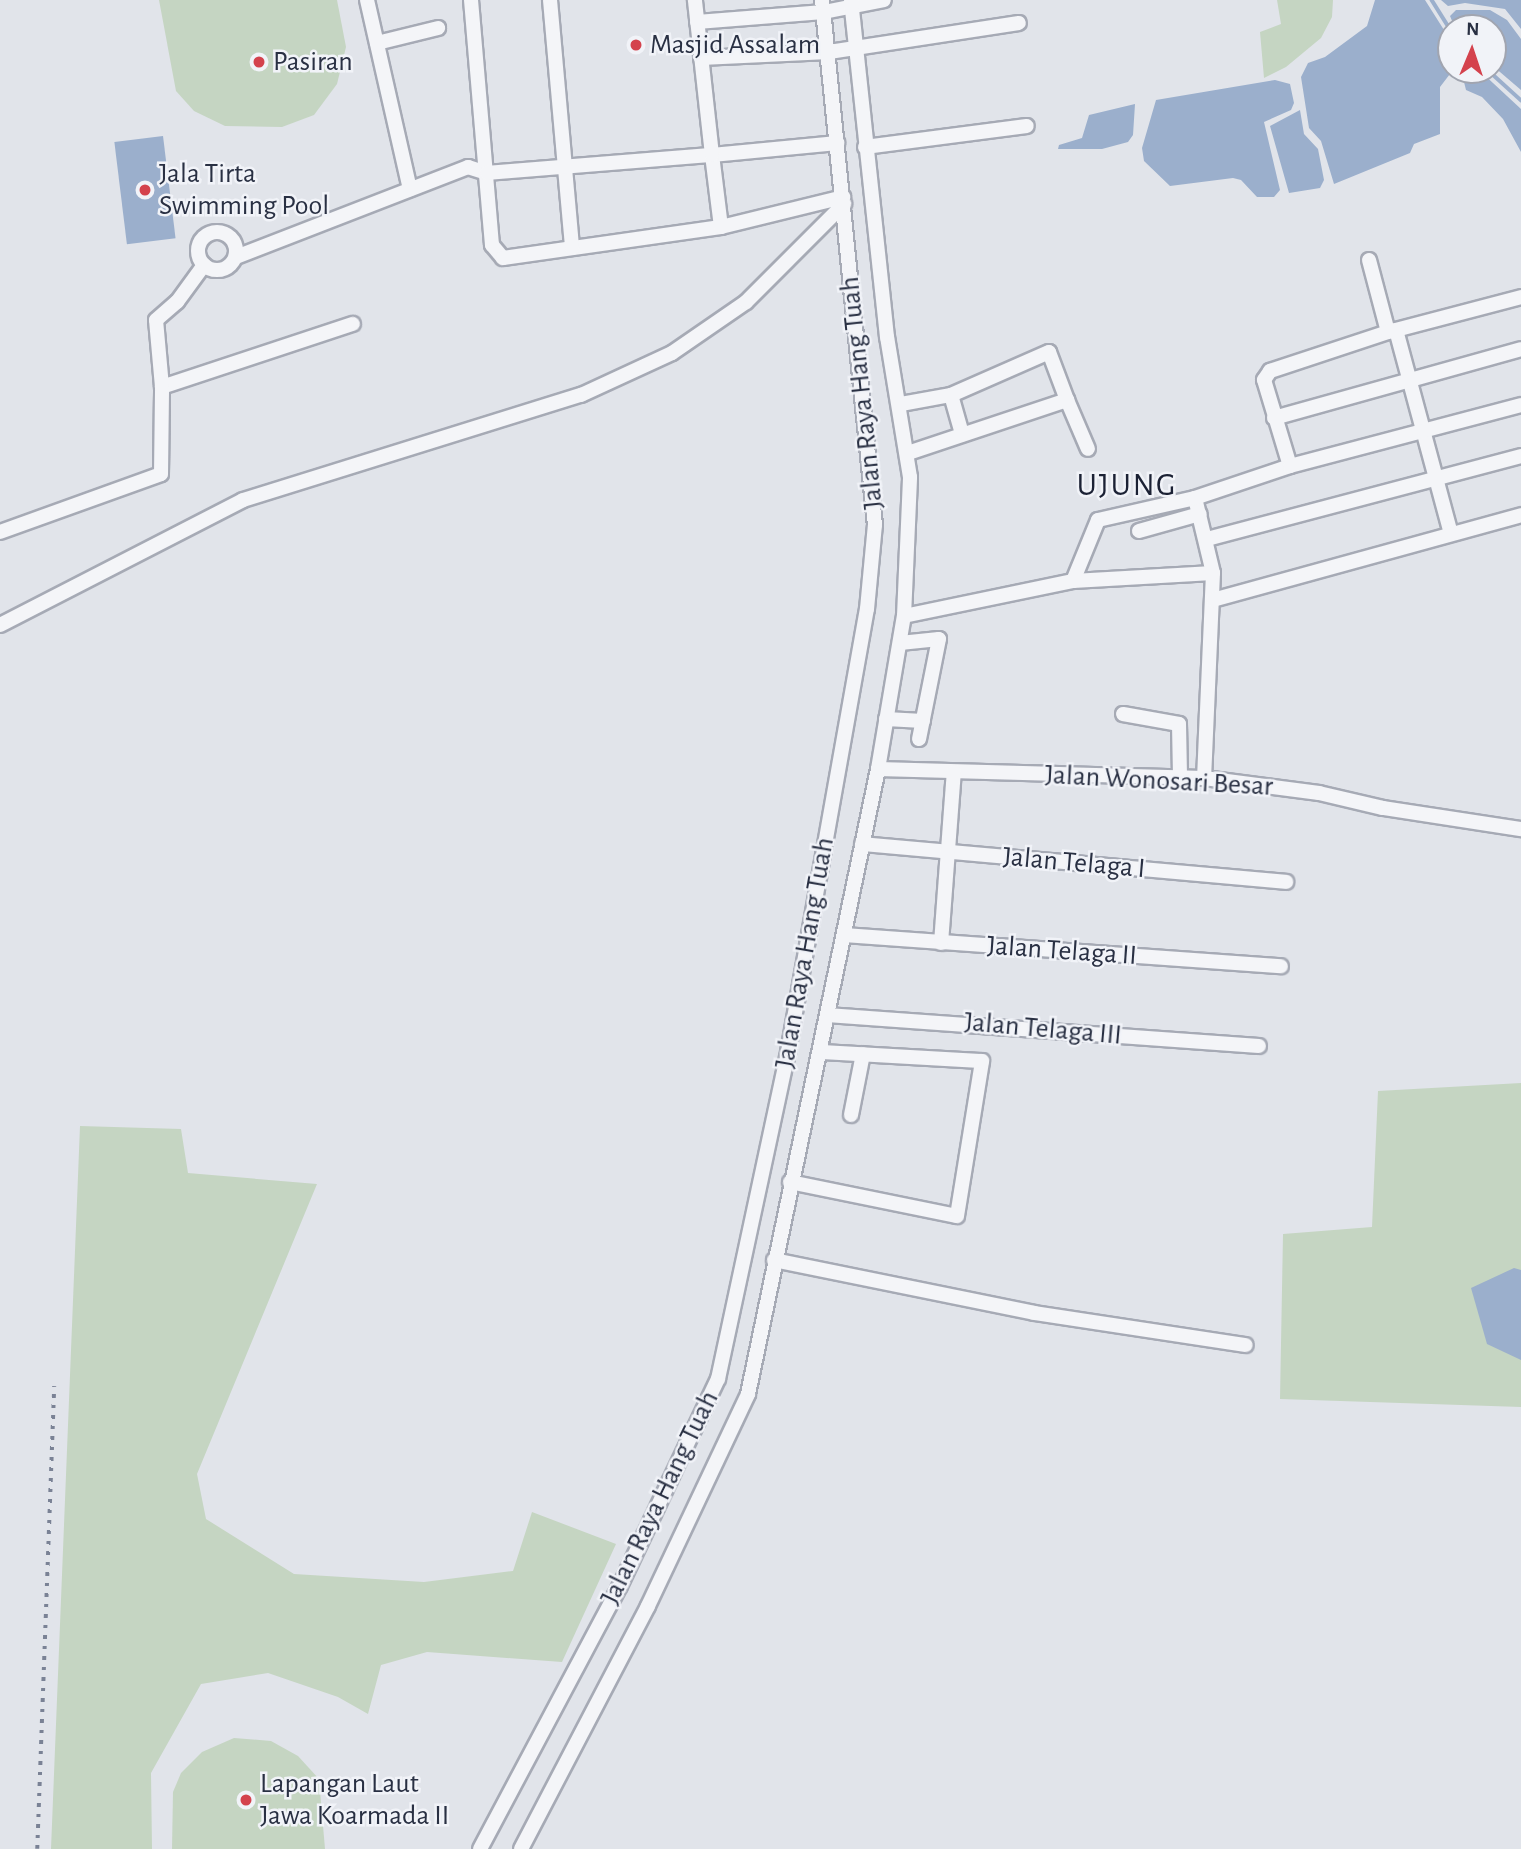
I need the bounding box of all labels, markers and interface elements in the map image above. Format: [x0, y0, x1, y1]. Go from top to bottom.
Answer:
north arrow [1437, 14, 1507, 84]
text: N [1466, 20, 1480, 39]
place label: Masjid Assalam [650, 28, 820, 62]
marker: Masjid Assalam [628, 37, 644, 53]
place label: Pasiran [273, 45, 353, 79]
marker: Pasiran [251, 54, 267, 70]
place label: Jala Tirta Swimming Pool [159, 157, 329, 223]
marker: Jala Tirta Swimming Pool [137, 182, 153, 198]
street label: Jalan Raya Hang Tuah [833, 275, 891, 511]
district label: UJUNG [1077, 466, 1177, 504]
street label: Jalan Wonosari Besar [1044, 758, 1274, 804]
street label: Jalan Raya Hang Tuah [768, 835, 842, 1071]
street label: Jalan Telaga I [1001, 840, 1147, 886]
street label: Jalan Telaga II [986, 929, 1138, 973]
street label: Jalan Telaga III [963, 1005, 1123, 1053]
street label: Jalan Raya Hang Tuah [594, 1386, 726, 1610]
place label: Lapangan Laut Jawa Koarmada II [260, 1767, 449, 1833]
marker: Lapangan Laut Jawa Koarmada II [238, 1792, 254, 1808]

